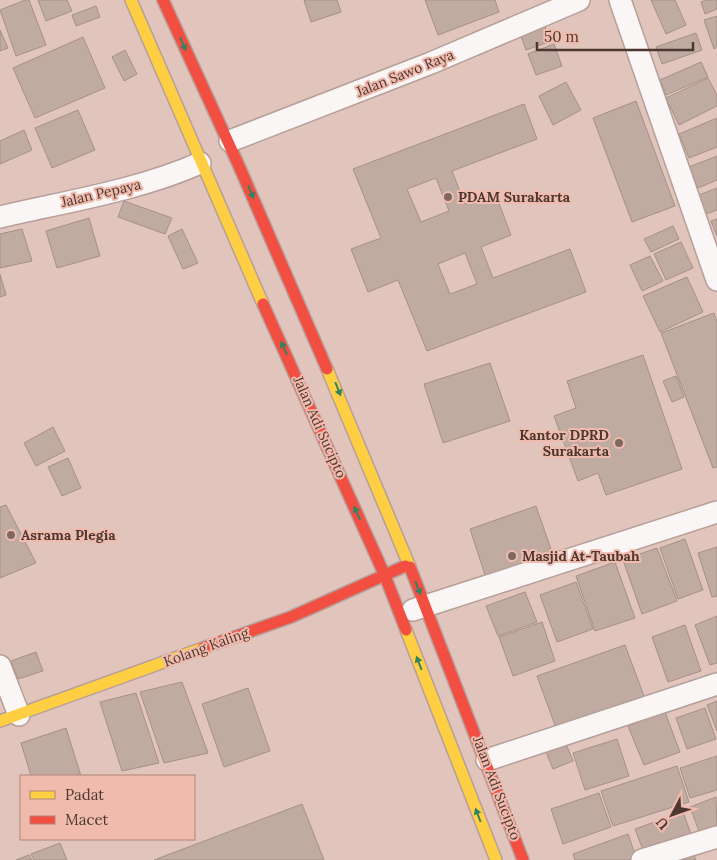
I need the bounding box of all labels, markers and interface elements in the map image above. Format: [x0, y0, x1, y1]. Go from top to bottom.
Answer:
scale bar [537, 20, 693, 52]
text: 50 m [544, 27, 579, 46]
one-way arrow [180, 37, 188, 51]
street label: Jalan Sawo Raya [353, 45, 456, 101]
street label: Jalan Pepaya [58, 175, 143, 211]
one-way arrow [248, 185, 256, 199]
place label: PDAM Surakarta [458, 188, 571, 206]
marker: PDAM Surakarta [442, 191, 454, 203]
one-way arrow [280, 341, 288, 355]
street label: Jalan Adi Sucipto [289, 372, 351, 481]
one-way arrow [334, 382, 342, 396]
place label: Kantor DPRD Surakarta [519, 426, 610, 460]
marker: Kantor DPRD Surakarta [613, 437, 625, 449]
one-way arrow [353, 506, 361, 520]
place label: Asrama Plegia [21, 526, 116, 544]
marker: Asrama Plegia [5, 529, 17, 541]
place label: Masjid At-Taubah [522, 547, 640, 565]
marker: Masjid At-Taubah [506, 550, 518, 562]
one-way arrow [415, 581, 423, 595]
street label: Kolang Kaling [161, 623, 251, 671]
one-way arrow [415, 655, 423, 670]
street label: Jalan Adi Sucipto [469, 733, 525, 842]
legend [20, 775, 195, 840]
text: Padat [65, 785, 104, 804]
north arrow [647, 790, 697, 840]
one-way arrow [474, 807, 481, 822]
text: Macet [65, 810, 108, 829]
text: U [652, 813, 672, 833]

